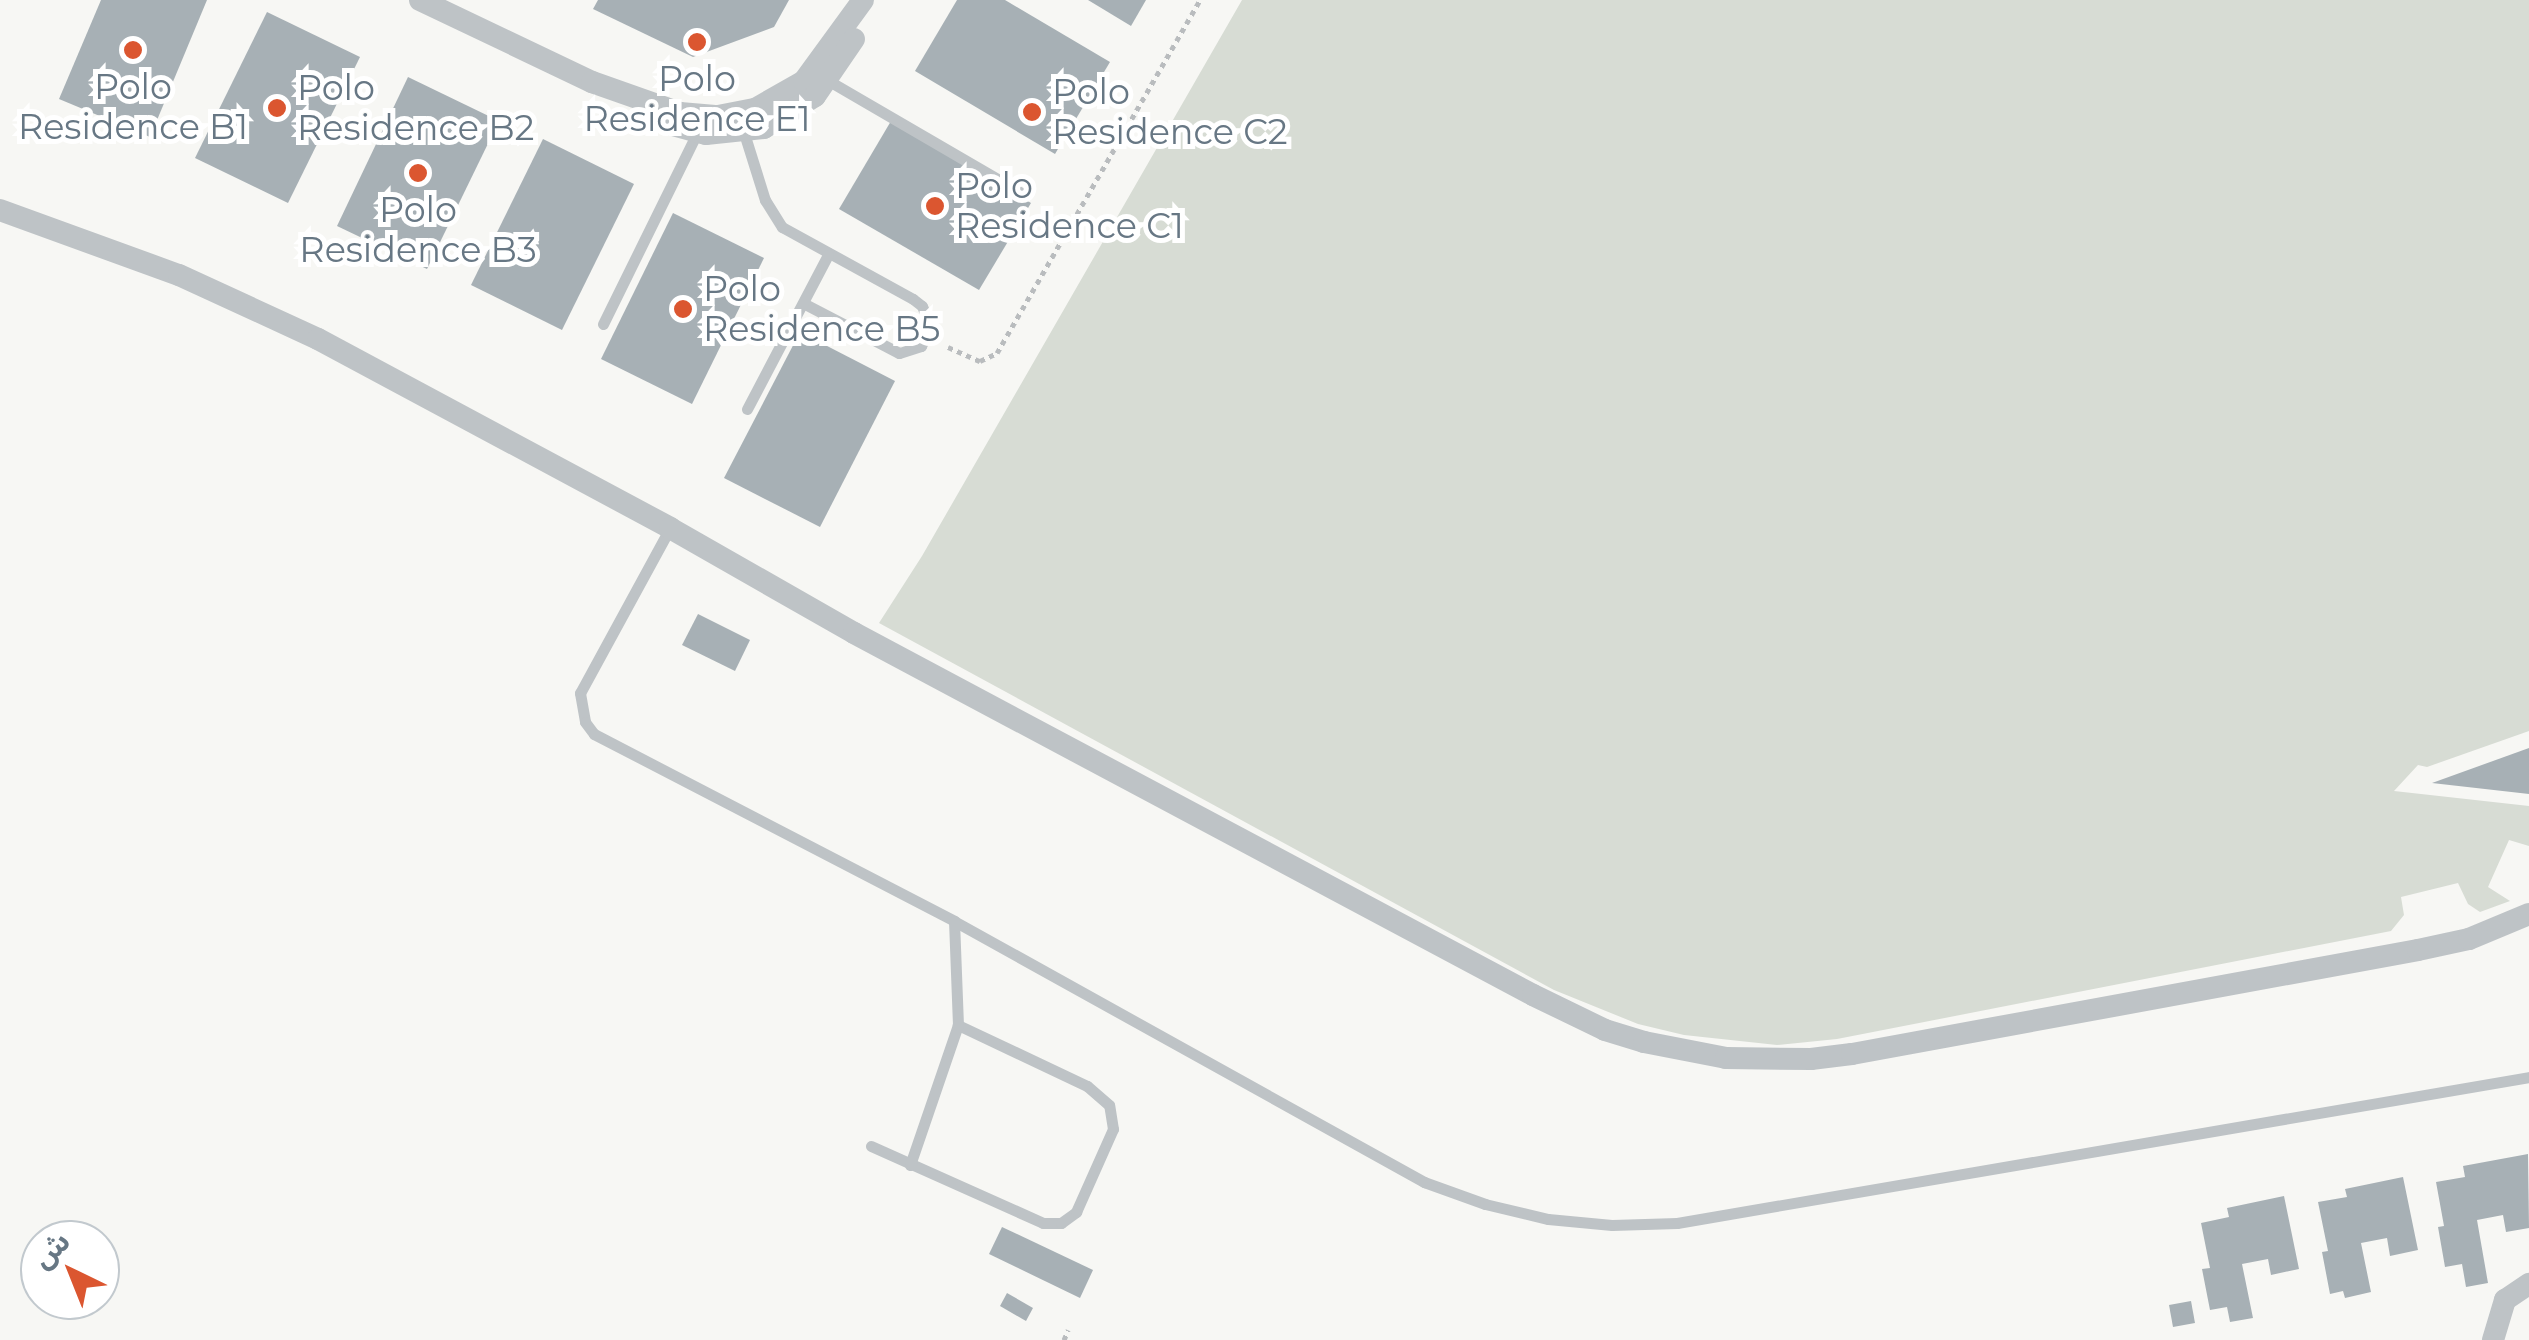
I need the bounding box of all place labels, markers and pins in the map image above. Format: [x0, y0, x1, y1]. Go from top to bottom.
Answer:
marker: Polo Residence E1 [686, 31, 708, 53]
marker: Polo Residence B1 [122, 39, 144, 61]
place label: Polo Residence E1 [583, 58, 811, 140]
place label: Polo Residence B1 [18, 66, 248, 148]
place label: Polo Residence B2 [297, 67, 534, 149]
place label: Polo Residence C2 [1052, 71, 1288, 153]
marker: Polo Residence B2 [266, 97, 288, 119]
marker: Polo Residence C2 [1021, 101, 1043, 123]
marker: Polo Residence B3 [407, 162, 429, 184]
place label: Polo Residence C1 [955, 165, 1184, 247]
place label: Polo Residence B3 [299, 189, 537, 271]
marker: Polo Residence C1 [924, 195, 946, 217]
place label: Polo Residence B5 [703, 268, 940, 350]
marker: Polo Residence B5 [672, 298, 694, 320]

